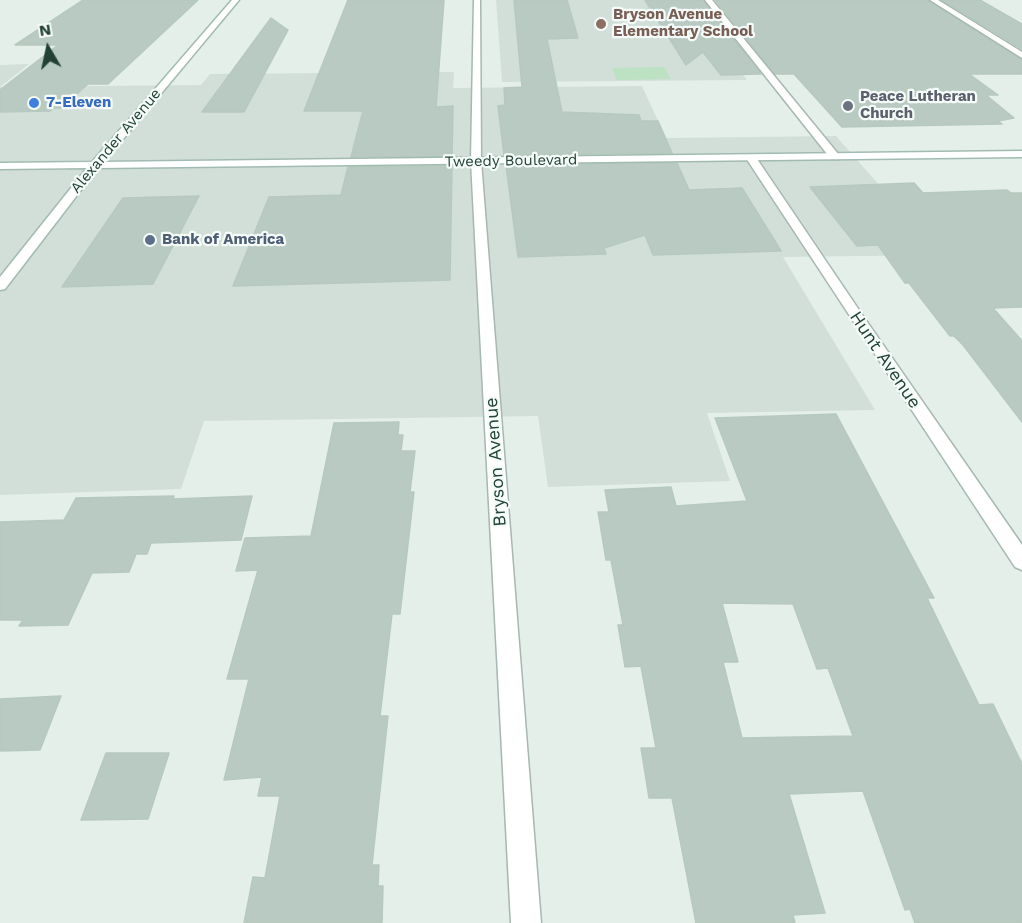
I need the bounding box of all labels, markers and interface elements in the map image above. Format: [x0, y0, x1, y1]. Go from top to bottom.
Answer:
place label: Bryson Avenue Elementary School [613, 6, 753, 41]
marker: Bryson Avenue Elementary School [594, 17, 608, 31]
north arrow [18, 18, 78, 78]
text: N [38, 19, 52, 40]
street label: Alexander Avenue [67, 85, 165, 197]
place label: Peace Lutheran Church [860, 88, 976, 123]
place label: 7-Eleven [46, 94, 111, 112]
marker: 7-Eleven [27, 96, 41, 110]
marker: Peace Lutheran Church [841, 99, 855, 113]
street label: Tweedy Boulevard [445, 151, 577, 171]
place label: Bank of America [162, 231, 284, 249]
marker: Bank of America [143, 233, 157, 247]
street label: Hunt Avenue [845, 307, 925, 413]
street label: Bryson Avenue [481, 397, 511, 527]

